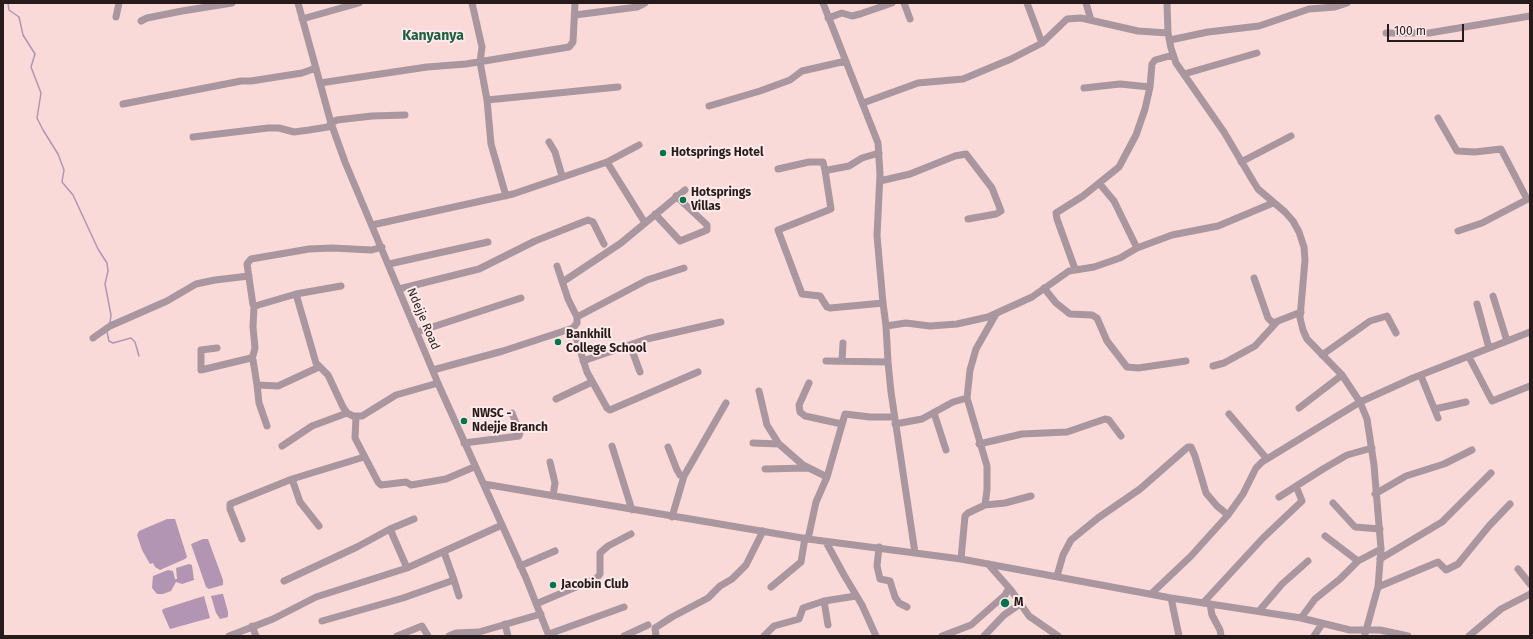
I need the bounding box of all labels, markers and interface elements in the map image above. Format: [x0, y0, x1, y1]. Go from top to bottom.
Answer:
scale bar [1389, 16, 1466, 42]
text: 100 m [1394, 24, 1426, 38]
district label: Kanyanya [402, 28, 464, 44]
place label: Hotsprings Hotel [671, 146, 763, 160]
marker: Hotsprings Hotel [658, 148, 668, 158]
place label: Hotsprings Villas [691, 186, 751, 214]
marker: Hotsprings Villas [678, 195, 688, 205]
street label: Ndejje Road [403, 286, 443, 352]
place label: Bankhill College School [566, 328, 646, 356]
marker: Bankhill College School [553, 337, 563, 347]
place label: NWSC - Ndejje Branch [472, 407, 548, 435]
marker: NWSC - Ndejje Branch [459, 416, 469, 426]
place label: Jacobin Club [561, 578, 629, 592]
marker: Jacobin Club [548, 580, 558, 590]
place label: M [1014, 596, 1023, 610]
marker: M [999, 597, 1011, 609]

